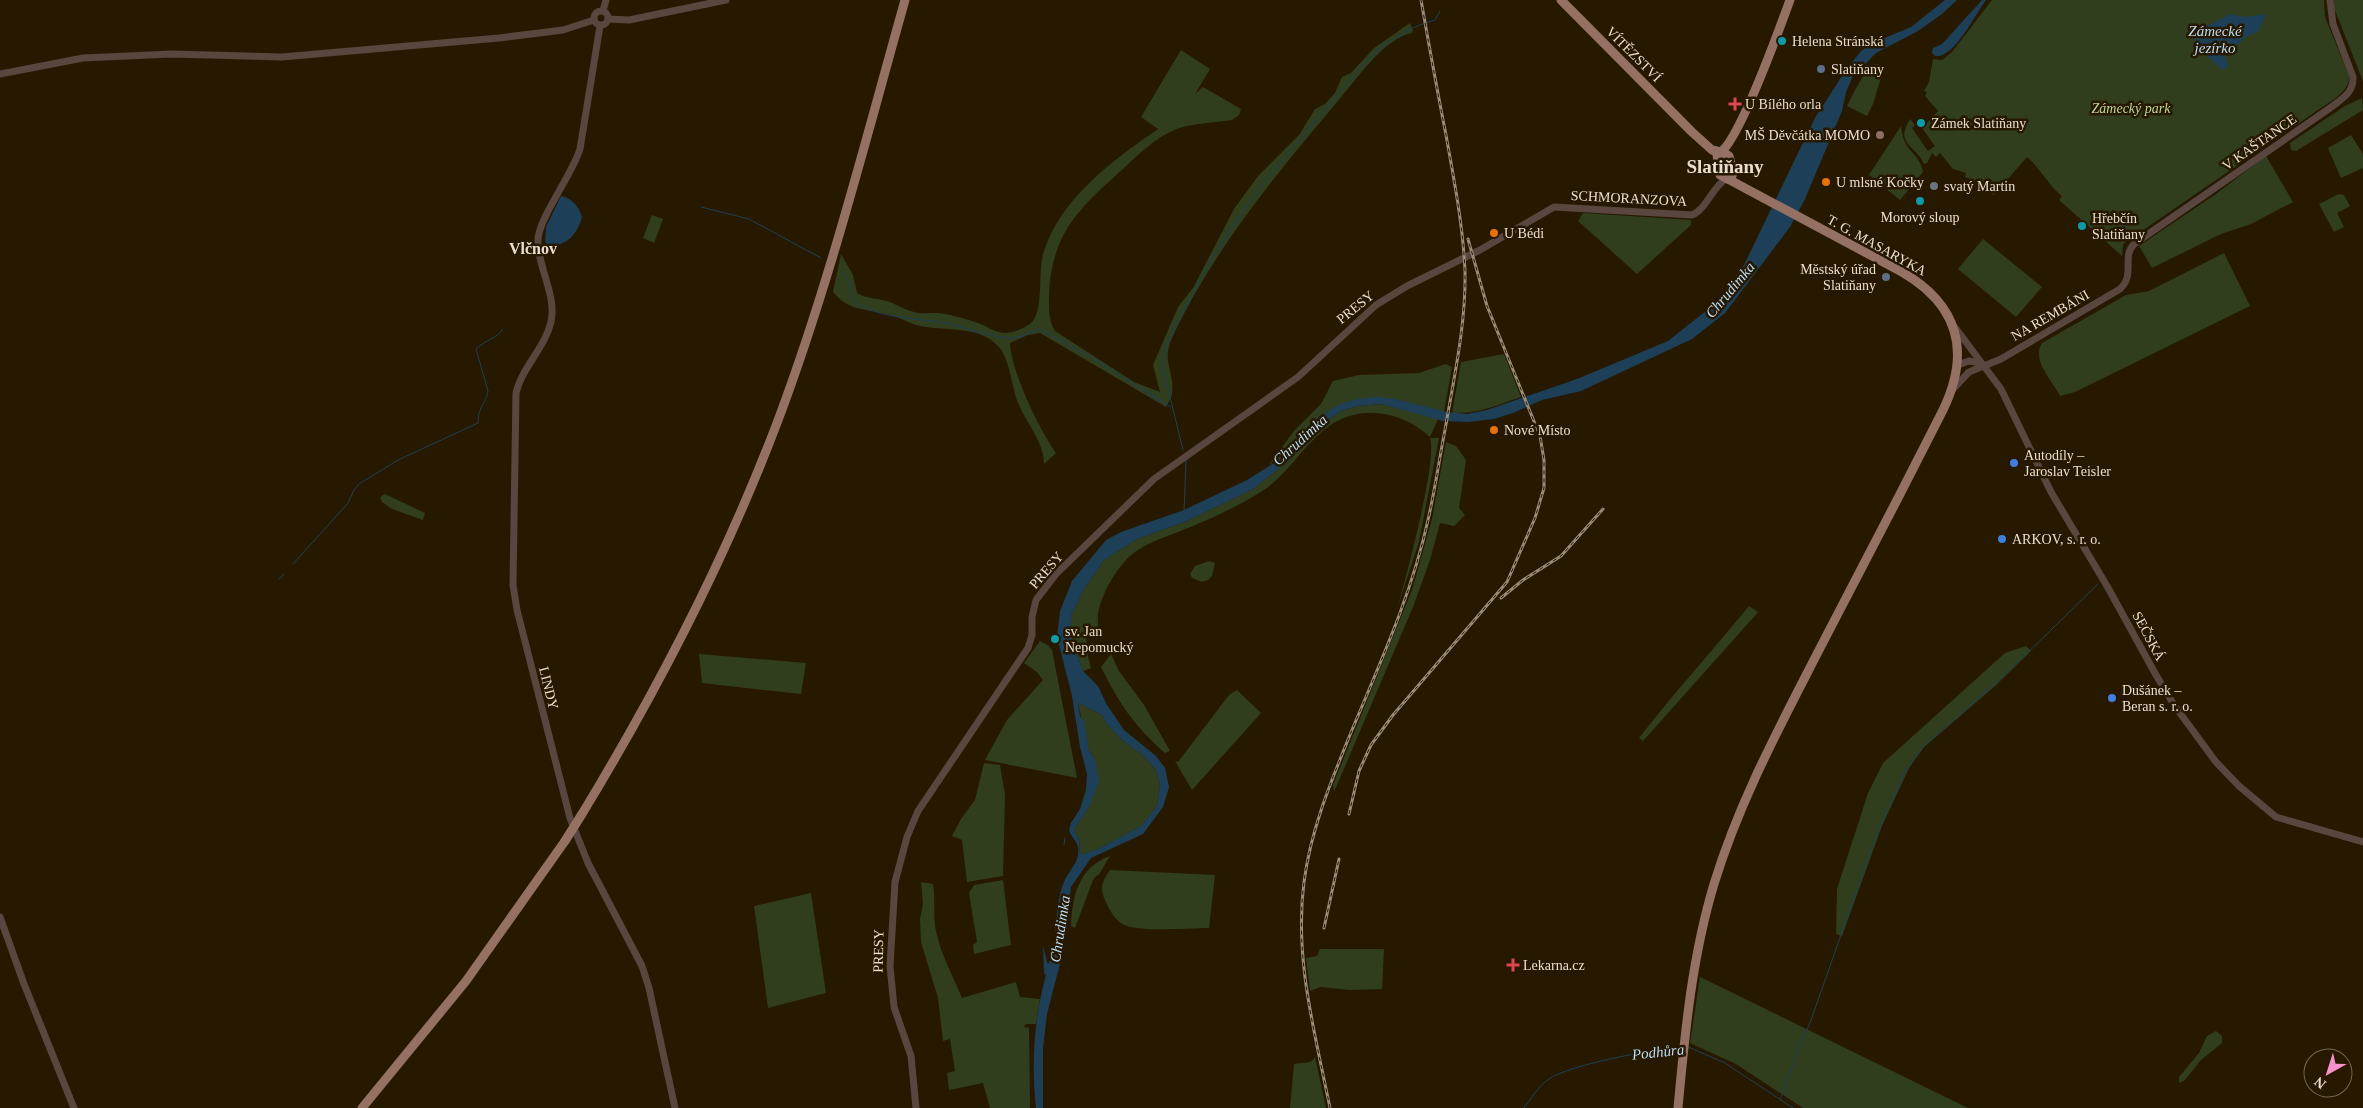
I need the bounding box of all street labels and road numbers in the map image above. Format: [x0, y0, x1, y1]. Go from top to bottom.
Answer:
street label: VÍTĚZSTVÍ [1603, 23, 1665, 85]
street label: V KAŠTANCE [2219, 111, 2299, 173]
street label: SCHMORANZOVA [1570, 188, 1688, 209]
street label: T. G. MASARYKA [1825, 212, 1930, 279]
street label: NA REMBÁNI [2008, 286, 2092, 344]
street label: PRESY [1334, 288, 1377, 327]
street label: PRESY [1026, 549, 1066, 592]
street label: SEČSKÁ [2129, 609, 2169, 664]
street label: LINDY [536, 665, 561, 711]
street label: PRESY [871, 929, 886, 973]

